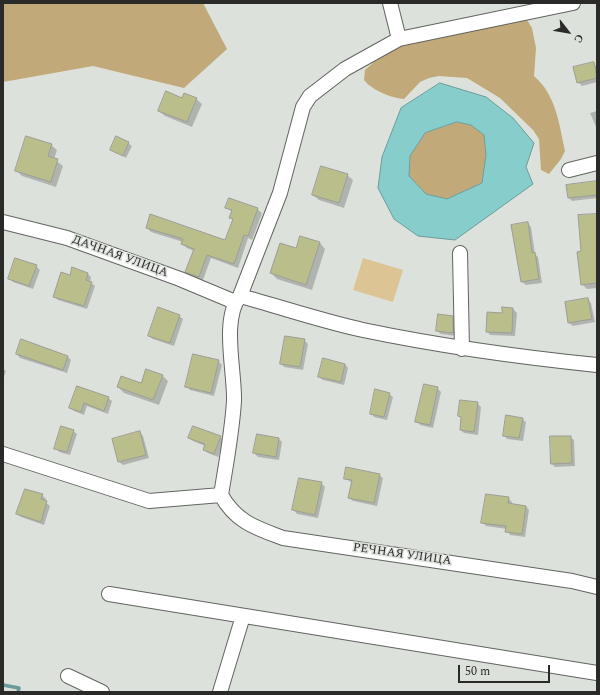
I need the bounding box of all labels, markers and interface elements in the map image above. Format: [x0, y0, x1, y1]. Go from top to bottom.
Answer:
north arrow [548, 12, 588, 52]
text: С [569, 31, 588, 46]
street label: ДАЧНАЯ УЛИЦА [70, 233, 170, 281]
street label: РЕЧНАЯ УЛИЦА [352, 541, 452, 569]
scale bar [460, 657, 552, 683]
text: 50 m [465, 662, 490, 681]

